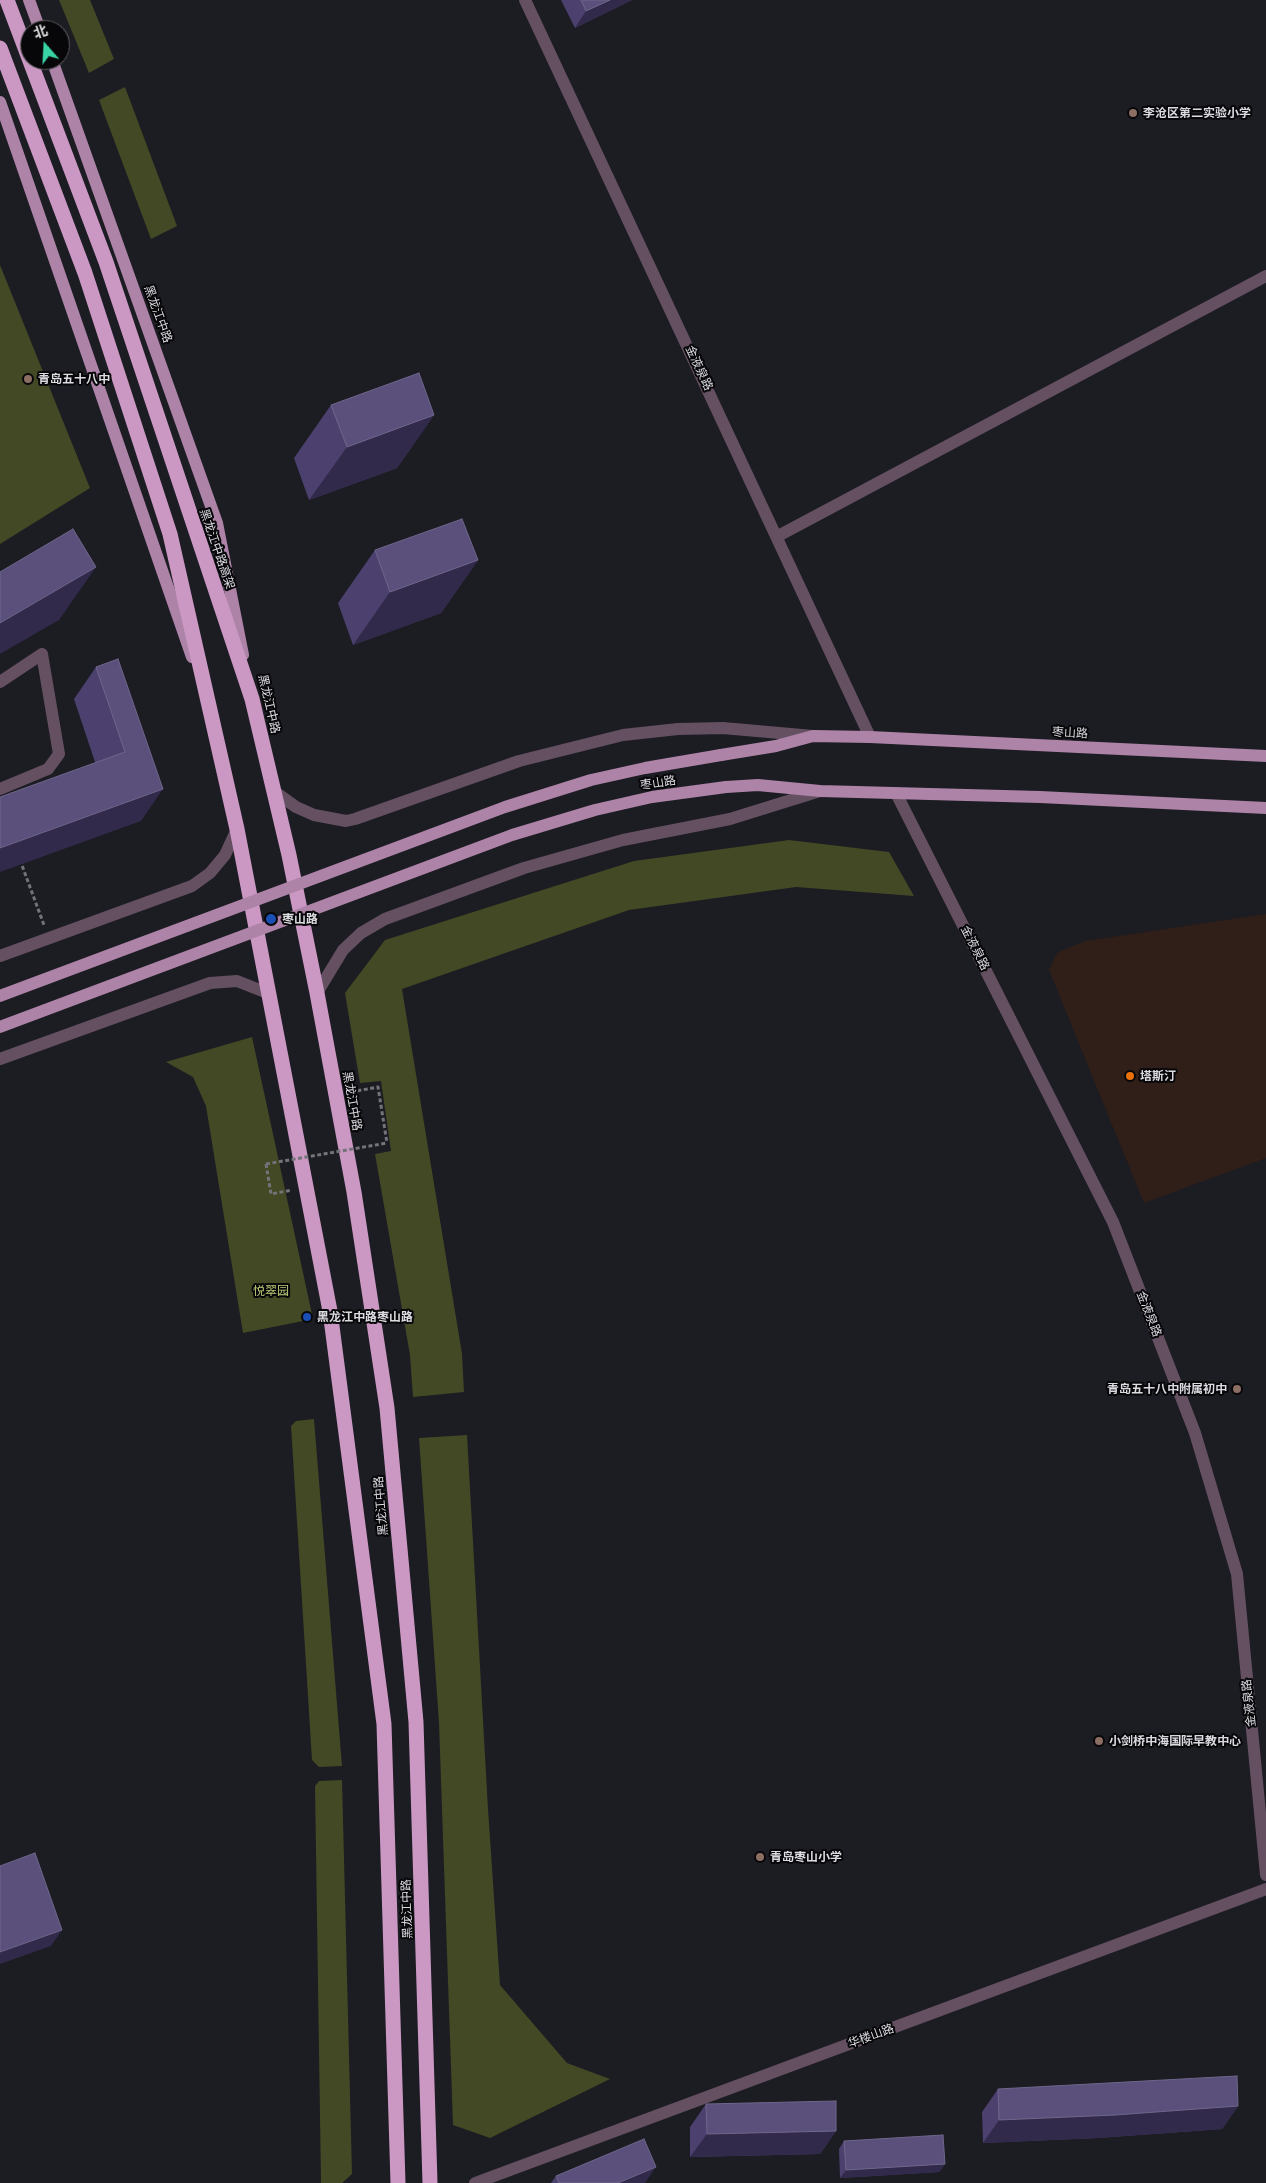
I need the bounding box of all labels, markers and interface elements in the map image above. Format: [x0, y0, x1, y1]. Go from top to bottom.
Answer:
north arrow [20, 20, 70, 70]
text: 北 [31, 22, 50, 42]
place label: 李沧区第二实验小学 [1143, 106, 1251, 120]
marker: 李沧区第二实验小学 [1127, 107, 1139, 119]
street label: 黑龙江中路 [141, 283, 175, 345]
street label: 金液泉路 [682, 343, 716, 393]
place label: 青岛五十八中 [38, 372, 110, 386]
marker: 青岛五十八中 [22, 373, 34, 385]
street label: 黑龙江中路高架 [197, 507, 237, 591]
street label: 黑龙江中路 [255, 673, 283, 735]
street label: 枣山路 [1052, 725, 1088, 741]
street label: 枣山路 [639, 773, 677, 793]
marker: 枣山路 [264, 912, 278, 926]
place label: 枣山路 [282, 912, 318, 926]
street label: 金液泉路 [958, 923, 992, 973]
place label: 塔斯汀 [1140, 1069, 1176, 1083]
street label: 黑龙江中路 [340, 1070, 364, 1132]
marker: 塔斯汀 [1124, 1070, 1136, 1082]
park label: 悦翠园 [253, 1284, 289, 1298]
street label: 金液泉路 [1134, 1289, 1164, 1339]
place label: 黑龙江中路枣山路 [317, 1310, 413, 1324]
marker: 黑龙江中路枣山路 [301, 1311, 313, 1323]
place label: 青岛五十八中附属初中 [1107, 1382, 1227, 1396]
marker: 青岛五十八中附属初中 [1231, 1383, 1243, 1395]
street label: 黑龙江中路 [371, 1475, 391, 1537]
street label: 金液泉路 [1239, 1678, 1259, 1728]
place label: 小剑桥中海国际早教中心 [1109, 1734, 1241, 1748]
marker: 小剑桥中海国际早教中心 [1093, 1735, 1105, 1747]
place label: 青岛枣山小学 [770, 1850, 842, 1864]
marker: 青岛枣山小学 [754, 1851, 766, 1863]
street label: 黑龙江中路 [399, 1879, 415, 1939]
street label: 华楼山路 [846, 2021, 896, 2051]

